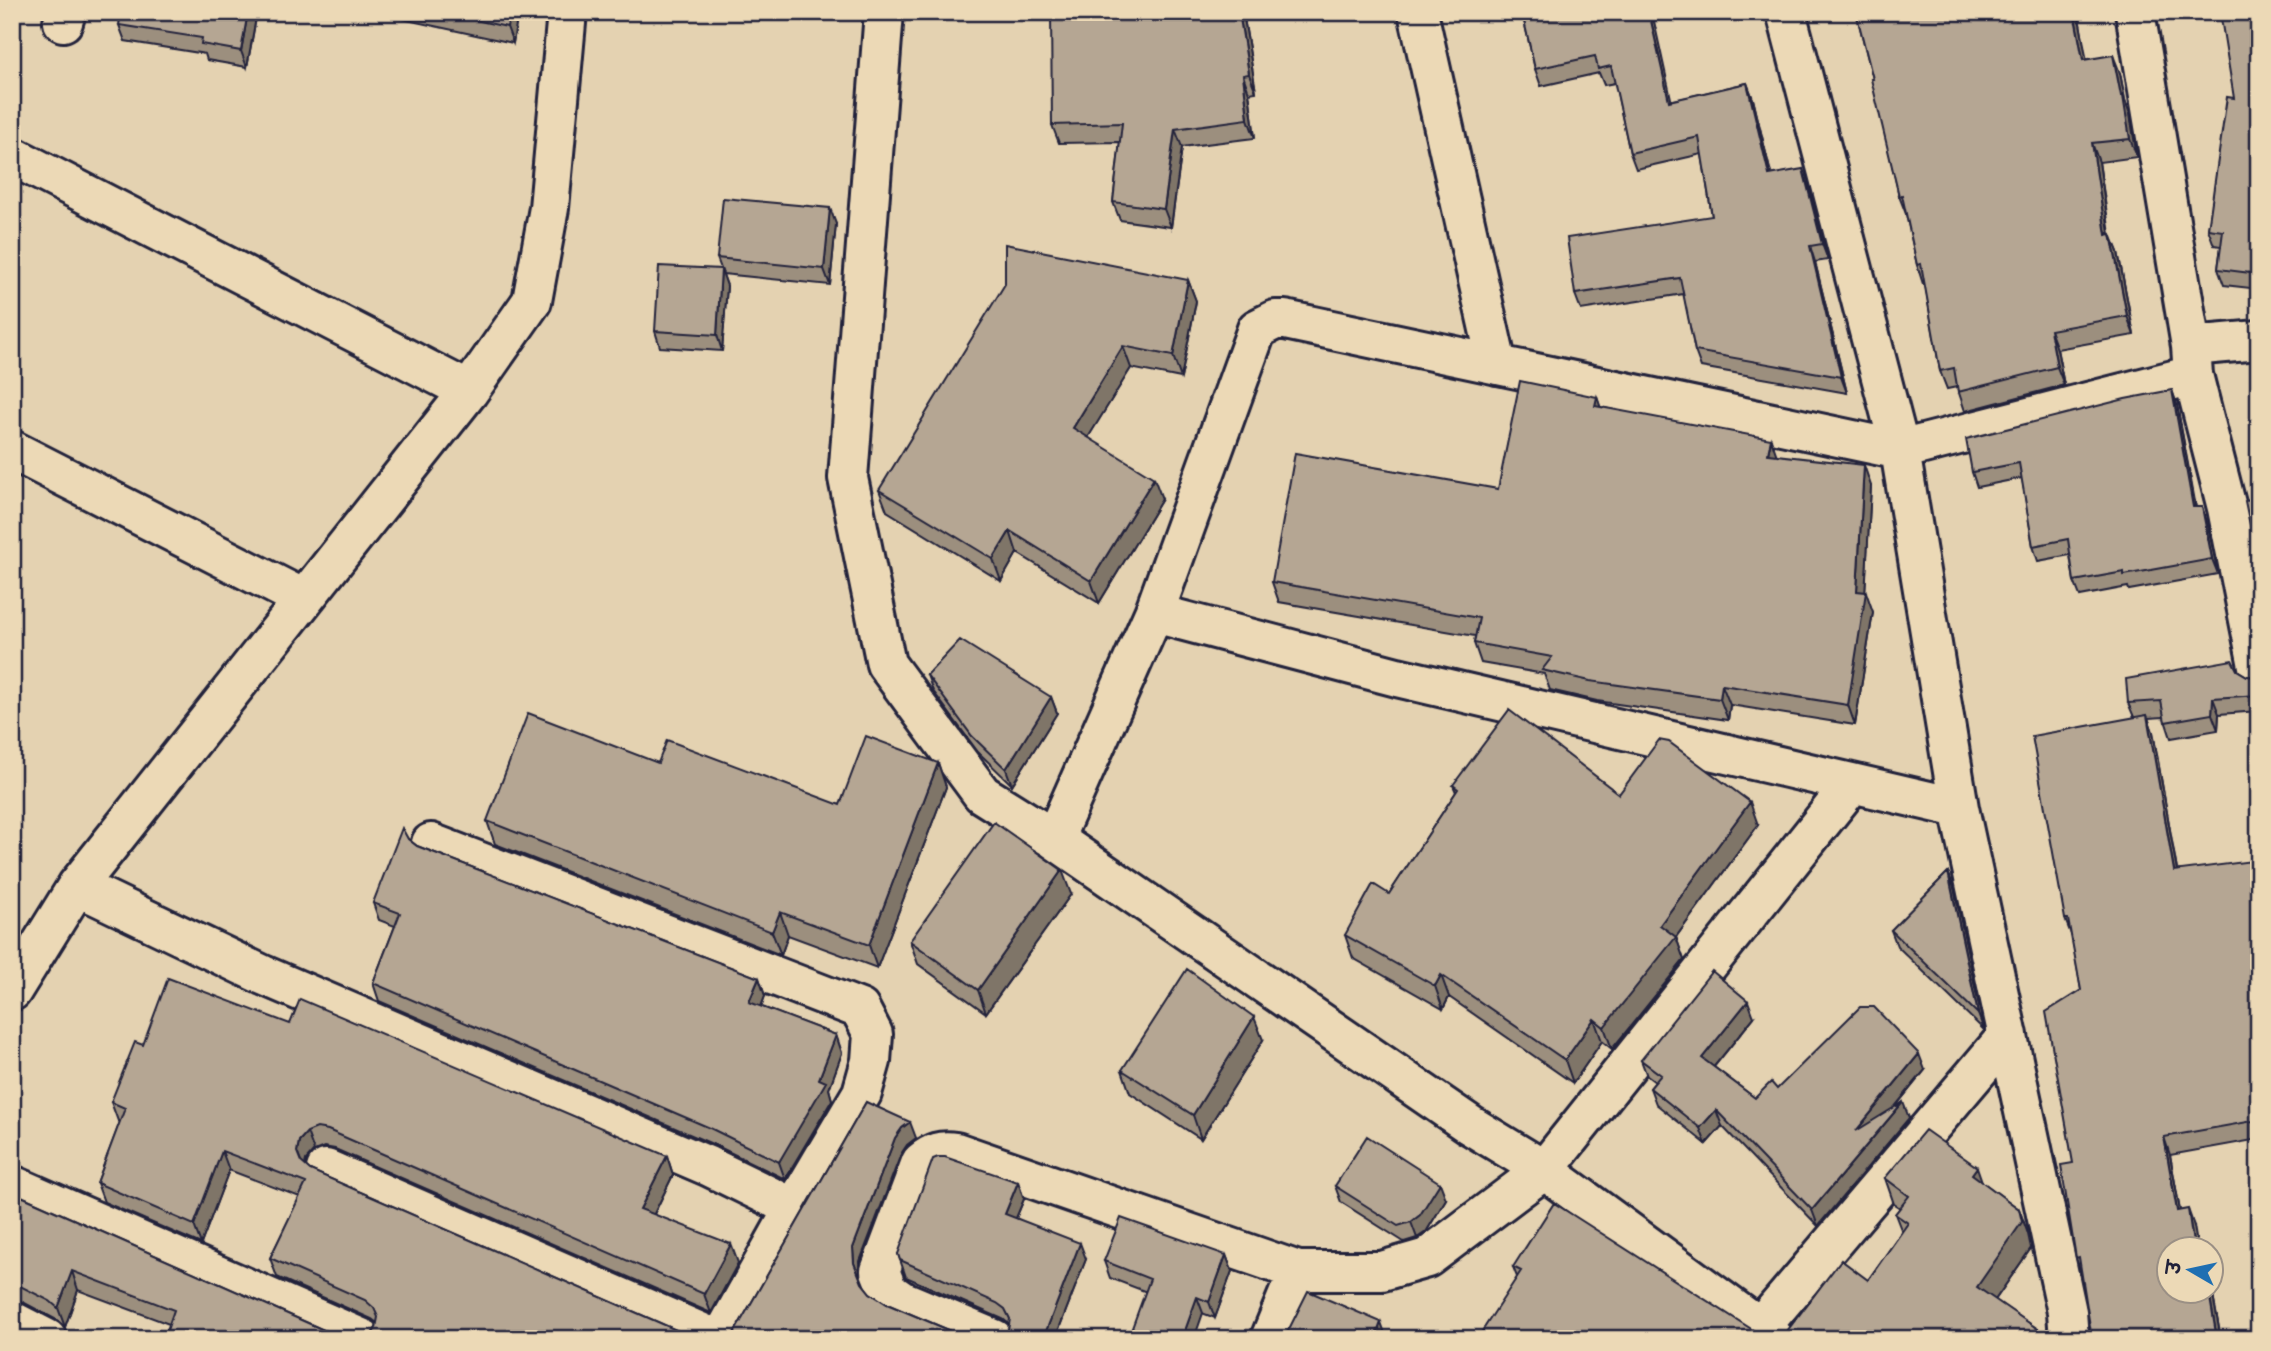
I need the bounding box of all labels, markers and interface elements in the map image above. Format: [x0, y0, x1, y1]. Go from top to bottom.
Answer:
north arrow [2156, 1236, 2226, 1306]
text: उ [2156, 1256, 2191, 1278]

